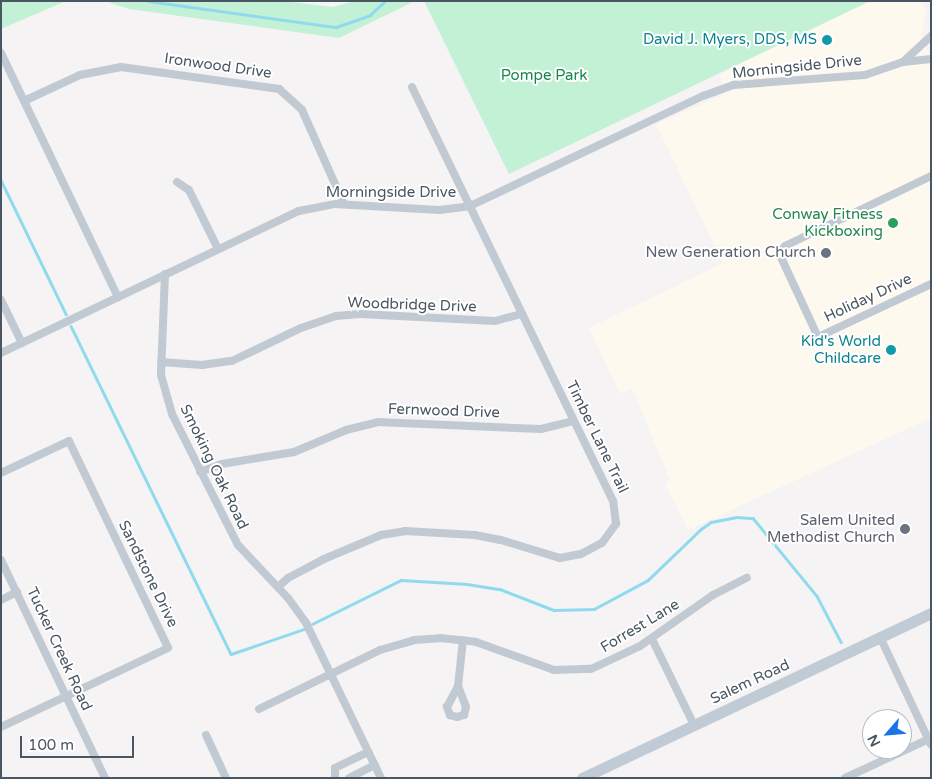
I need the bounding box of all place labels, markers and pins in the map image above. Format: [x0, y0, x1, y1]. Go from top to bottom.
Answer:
place label: David J. Myers, DDS, MS [643, 31, 817, 49]
marker: David J. Myers, DDS, MS [821, 34, 833, 46]
place label: Conway Fitness Kickboxing [772, 205, 883, 240]
marker: Conway Fitness Kickboxing [887, 217, 899, 229]
place label: New Generation Church [646, 244, 816, 262]
marker: New Generation Church [820, 247, 832, 259]
place label: Kid's World Childcare [801, 332, 881, 367]
marker: Kid's World Childcare [885, 344, 897, 356]
place label: Salem United Methodist Church [767, 511, 895, 546]
marker: Salem United Methodist Church [899, 523, 911, 535]

